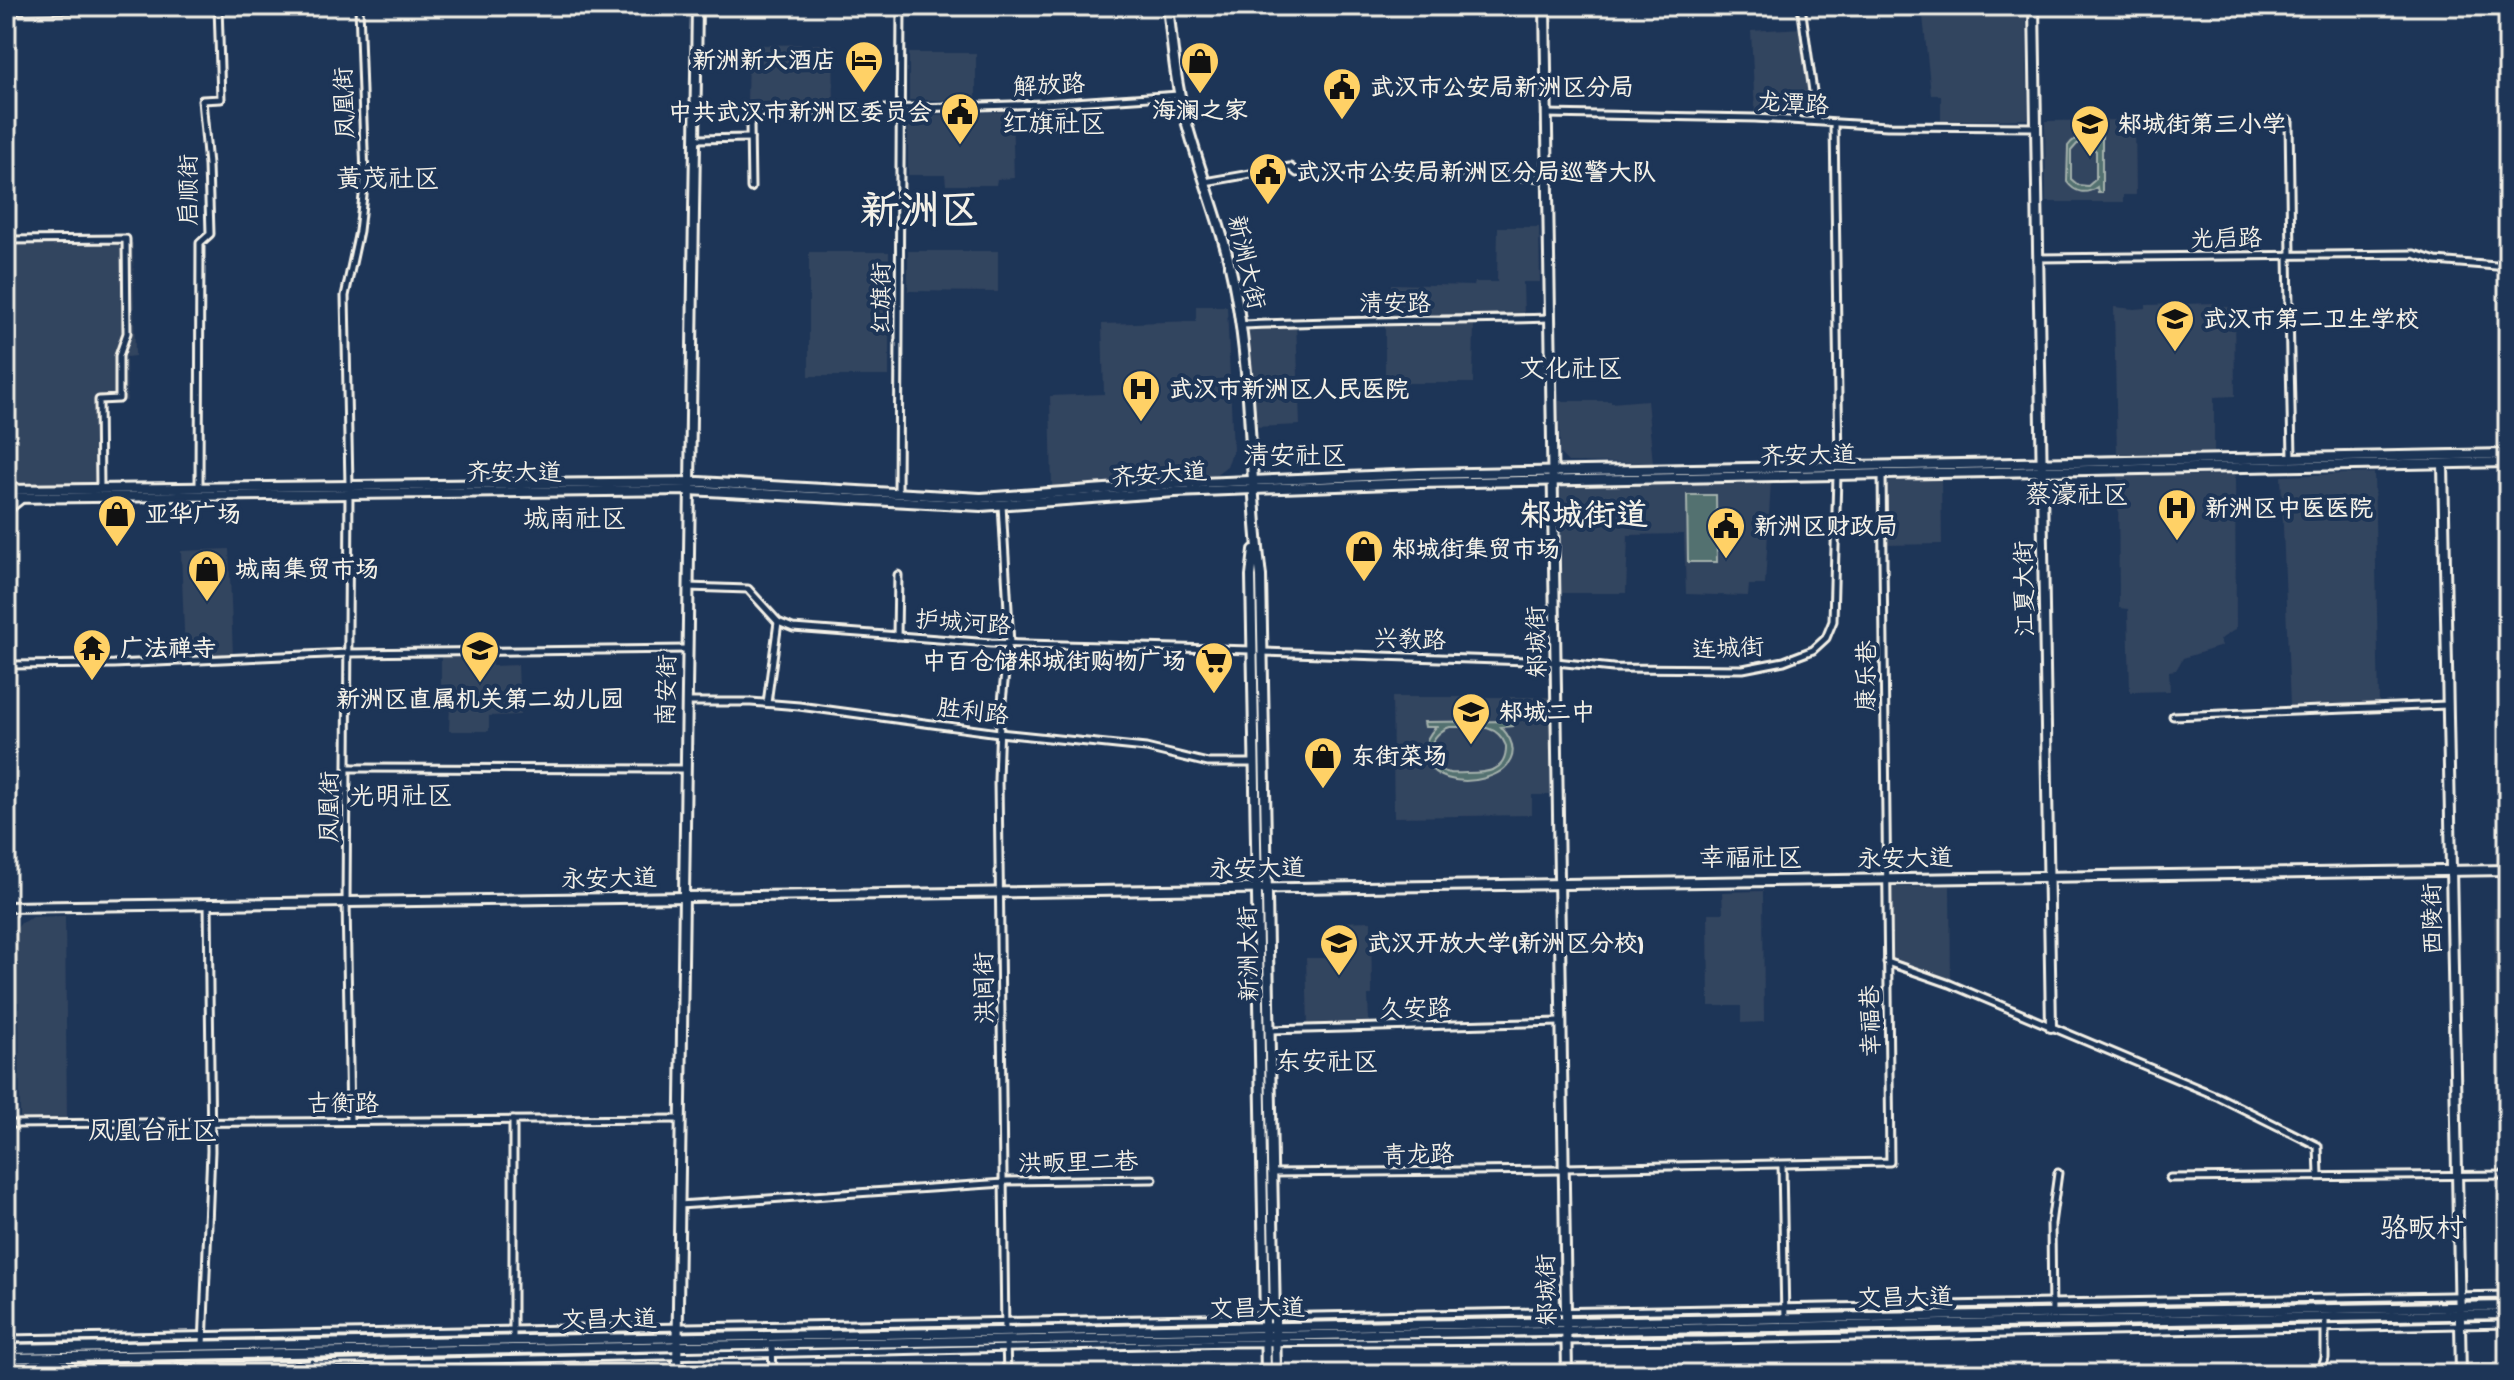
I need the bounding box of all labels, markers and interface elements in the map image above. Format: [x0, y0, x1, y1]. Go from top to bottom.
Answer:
hotel icon: 新洲新大酒店 [843, 39, 885, 94]
shop icon: 海澜之家 [1179, 40, 1221, 95]
place label: 新洲新大酒店 [692, 48, 836, 78]
street label: 凤凰街 [332, 66, 363, 139]
public building icon: 武汉市公安局新洲区分局 [1321, 66, 1363, 121]
street label: 解放路 [1012, 70, 1086, 105]
place label: 武汉市公安局新洲区分局 [1370, 75, 1634, 105]
street label: 龙潭路 [1756, 88, 1830, 123]
public building icon: 中共武汉市新洲区委员会 [939, 91, 981, 146]
place label: 海澜之家 [1152, 98, 1248, 128]
place label: 中共武汉市新洲区委员会 [668, 99, 932, 130]
school or university icon: 邾城街第三小学 [2069, 103, 2111, 158]
district label: 红旗社区 [1002, 111, 1106, 143]
place label: 邾城街第三小学 [2118, 112, 2286, 142]
public building icon: 武汉市公安局新洲区分局巡警大队 [1247, 151, 1289, 206]
street label: 启顺街 [176, 154, 206, 226]
place label: 武汉市公安局新洲区分局巡警大队 [1296, 160, 1656, 190]
district label: 黄茂社区 [336, 165, 440, 198]
district label: 新洲区 [860, 190, 980, 239]
street label: 新洲大街 [1219, 213, 1269, 313]
street label: 光启路 [2190, 224, 2262, 257]
street label: 红旗街 [869, 262, 899, 334]
street label: 清安路 [1359, 290, 1431, 321]
school or university icon: 武汉市第二卫生学校 [2154, 298, 2196, 353]
place label: 武汉市第二卫生学校 [2203, 307, 2419, 337]
district label: 文化社区 [1519, 356, 1623, 388]
hospital icon: 武汉市新洲区人民医院 [1120, 368, 1162, 423]
place label: 武汉市新洲区人民医院 [1169, 377, 1409, 407]
district label: 清安社区 [1243, 442, 1347, 475]
street label: 齐安大道 [1760, 442, 1856, 474]
street label: 齐安大道 [1110, 459, 1208, 495]
street label: 齐安大道 [466, 460, 562, 490]
district label: 蔡濠社区 [2025, 481, 2129, 514]
hospital icon: 新洲区中医医院 [2156, 487, 2198, 542]
shop icon: 亚华广场 [96, 493, 138, 548]
place label: 新洲区中医医院 [2205, 496, 2373, 526]
district label: 邾城街道 [1520, 498, 1648, 538]
place label: 亚华广场 [145, 501, 241, 532]
district label: 城南社区 [523, 505, 627, 538]
public building icon: 新洲区财政局 [1705, 505, 1747, 560]
place label: 新洲区财政局 [1754, 514, 1898, 544]
shop icon: 邾城街集贸市场 [1343, 528, 1385, 583]
place label: 邾城街集贸市场 [1392, 537, 1560, 567]
street label: 江夏大街 [2012, 541, 2043, 637]
shop icon: 城南集贸市场 [186, 548, 228, 603]
place label: 城南集贸市场 [235, 557, 379, 587]
street label: 护城河路 [914, 606, 1012, 643]
street label: 邾城街 [1523, 606, 1555, 678]
street label: 兴教路 [1373, 625, 1446, 658]
temple icon: 广法禅寺 [71, 627, 113, 682]
school or university icon: 新洲区直属机关第二幼儿园 [459, 629, 501, 684]
street label: 连城街 [1691, 634, 1765, 668]
place label: 广法禅寺 [120, 635, 216, 666]
supermarket icon: 中百仓储邾城街购物广场 [1193, 640, 1235, 695]
street label: 康乐巷 [1853, 640, 1884, 712]
place label: 中百仓储邾城街购物广场 [922, 648, 1186, 679]
street label: 南安街 [653, 654, 685, 726]
place label: 新洲区直属机关第二幼儿园 [336, 687, 624, 717]
school or university icon: 邾城二中 [1450, 691, 1492, 746]
street label: 胜利路 [935, 694, 1010, 733]
place label: 邾城二中 [1499, 700, 1595, 730]
shop icon: 东街菜场 [1302, 735, 1344, 790]
place label: 东街菜场 [1351, 744, 1447, 774]
street label: 凤凰街 [318, 771, 347, 843]
district label: 光明社区 [349, 783, 453, 815]
district label: 幸福社区 [1699, 844, 1803, 877]
street label: 永安大道 [1857, 845, 1953, 877]
street label: 永安大道 [1209, 855, 1305, 887]
street label: 永安大道 [561, 865, 657, 897]
street label: 西陵街 [2419, 883, 2451, 955]
street label: 新洲大街 [1235, 906, 1267, 1002]
school or university icon: 武汉开放大学(新洲区分校) [1318, 922, 1360, 977]
place label: 武汉开放大学(新洲区分校) [1367, 931, 1645, 961]
street label: 洪闾街 [971, 952, 1003, 1024]
street label: 幸福巷 [1857, 985, 1889, 1057]
street label: 久安路 [1379, 994, 1451, 1027]
district label: 东安社区 [1275, 1048, 1379, 1081]
street label: 古衡路 [307, 1090, 379, 1121]
district label: 凤凰台社区 [88, 1117, 218, 1150]
street label: 青龙路 [1382, 1140, 1454, 1173]
street label: 洪畈里二巷 [1018, 1149, 1138, 1181]
district label: 骆畈村 [2380, 1214, 2464, 1248]
street label: 邾城街 [1533, 1254, 1565, 1326]
street label: 文昌大道 [1857, 1284, 1953, 1316]
street label: 文昌大道 [1209, 1295, 1305, 1327]
street label: 文昌大道 [561, 1306, 657, 1338]

